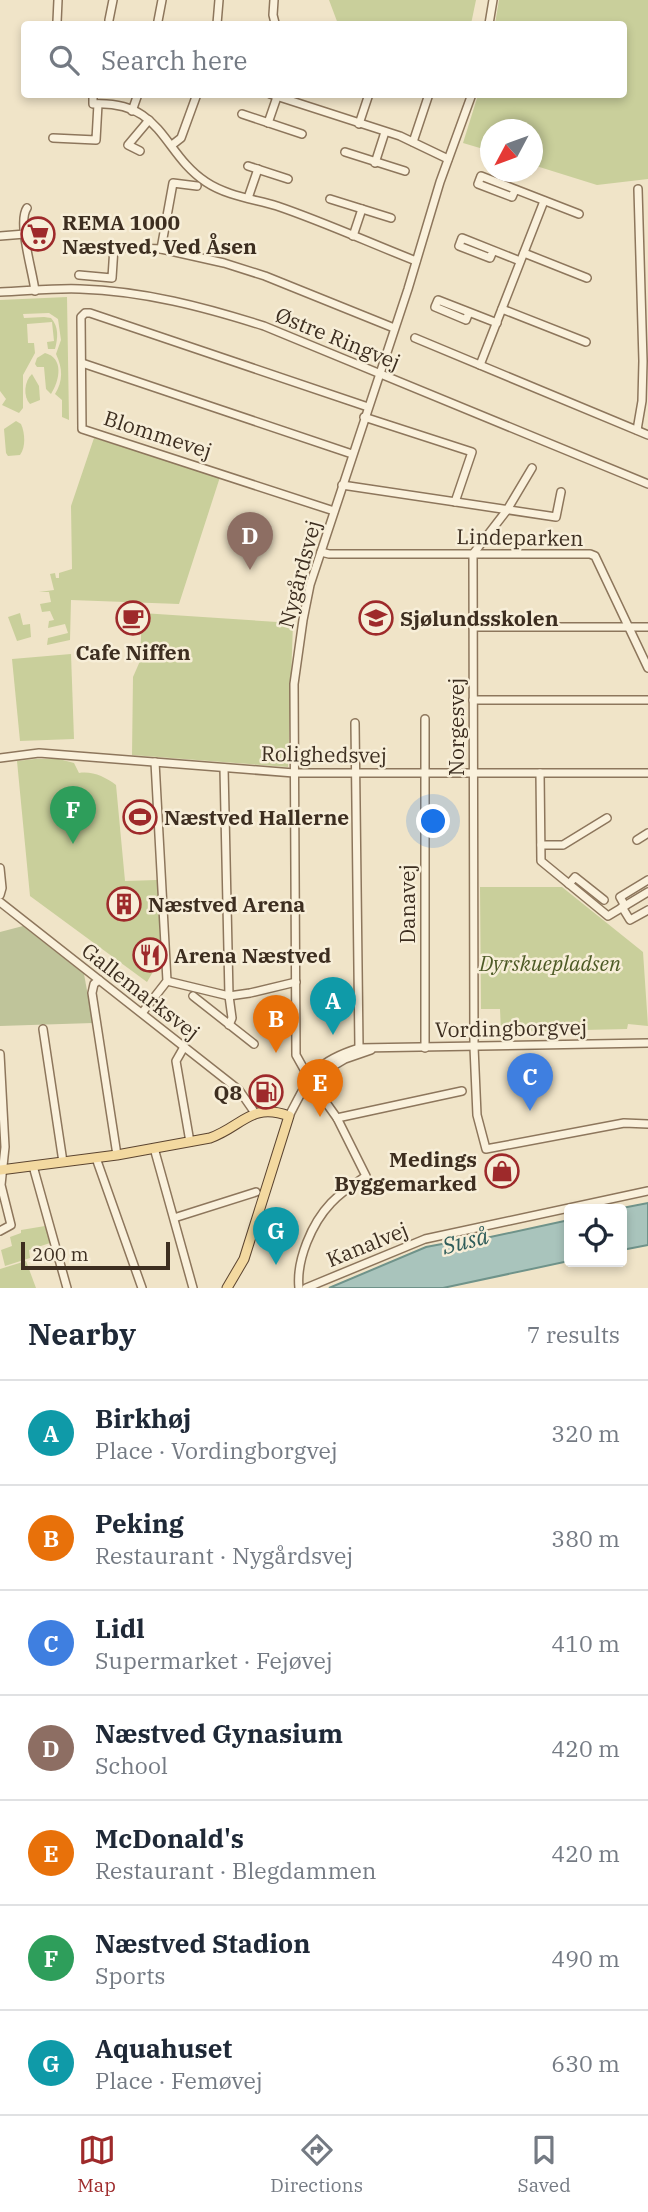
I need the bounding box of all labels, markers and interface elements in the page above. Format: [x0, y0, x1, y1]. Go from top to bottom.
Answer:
search box [21, 21, 627, 98]
icon: search [45, 41, 83, 79]
text: Search here [101, 43, 247, 77]
north arrow [480, 119, 543, 182]
place label: REMA 1000 Næstved, Ved Åsen [62, 208, 257, 260]
supermarket icon: REMA 1000 Næstved, Ved Åsen [19, 215, 57, 253]
street label: Østre Ringvej [271, 300, 405, 376]
street label: Blommevej [100, 403, 216, 465]
pin: D [227, 512, 273, 570]
street label: Nygårdsvej [271, 517, 327, 631]
street label: Lindeparken [456, 522, 584, 552]
cafe icon: Cafe Niffen [114, 599, 152, 637]
school or university icon: Sjølundsskolen [357, 599, 395, 637]
place label: Sjølundsskolen [400, 604, 559, 632]
place label: Cafe Niffen [75, 638, 191, 666]
street label: Norgesvej [442, 678, 470, 776]
street label: Rolighedsvej [261, 739, 387, 769]
pin: F [50, 786, 96, 844]
sports icon: Næstved Hallerne [121, 798, 159, 836]
place label: Næstved Hallerne [164, 803, 349, 831]
your location [416, 804, 450, 838]
street label: Danavej [393, 864, 421, 944]
building icon: Næstved Arena [105, 885, 143, 923]
place label: Næstved Arena [148, 890, 305, 918]
street label: Gallemarksvej [76, 936, 206, 1046]
restaurant icon: Arena Næstved [131, 936, 169, 974]
place label: Arena Næstved [174, 941, 331, 969]
park label: Dyrskuepladsen [478, 949, 621, 977]
pin: A [310, 977, 356, 1035]
pin: B [253, 995, 299, 1053]
street label: Vordingborgvej [435, 1013, 587, 1043]
pin: C [507, 1053, 553, 1111]
pin: E [297, 1059, 343, 1117]
fuel station icon: Q8 [247, 1073, 285, 1111]
place label: Q8 [213, 1078, 242, 1106]
place label: Medings Byggemarked [334, 1145, 477, 1197]
shop icon: Medings Byggemarked [483, 1152, 521, 1190]
map controls [564, 1204, 627, 1267]
button: locate [564, 1204, 627, 1267]
pin: G [253, 1207, 299, 1265]
street label: Kanalvej [322, 1215, 412, 1273]
water label: Suså [438, 1220, 492, 1260]
scale bar [21, 1239, 170, 1271]
text: 200 m [32, 1242, 89, 1266]
text: Nearby [28, 1314, 136, 1353]
text: 7 results [527, 1319, 620, 1349]
text: Birkhøj [95, 1401, 191, 1435]
text: A [43, 1418, 59, 1448]
text: 320 m [551, 1418, 620, 1448]
text: Place · Vordingborgvej [95, 1435, 338, 1465]
text: Peking [95, 1506, 184, 1540]
text: B [43, 1523, 59, 1553]
text: 380 m [551, 1523, 620, 1553]
text: Restaurant · Nygårdsvej [95, 1540, 353, 1570]
text: Lidl [95, 1611, 145, 1645]
text: C [43, 1628, 59, 1658]
text: 410 m [551, 1628, 620, 1658]
text: Supermarket · Fejøvej [95, 1645, 333, 1675]
text: Næstved Gynasium [95, 1716, 343, 1750]
text: D [42, 1733, 60, 1763]
text: 420 m [551, 1733, 620, 1763]
text: School [95, 1750, 168, 1780]
text: McDonald's [95, 1821, 244, 1855]
text: E [43, 1838, 59, 1868]
text: 420 m [551, 1838, 620, 1868]
text: Restaurant · Blegdammen [95, 1855, 376, 1885]
text: Næstved Stadion [95, 1926, 310, 1960]
text: F [44, 1943, 58, 1973]
text: 490 m [551, 1943, 620, 1973]
text: Sports [95, 1960, 165, 1990]
text: Aquahuset [95, 2031, 232, 2065]
text: G [42, 2048, 60, 2078]
text: 630 m [551, 2048, 620, 2078]
text: Place · Femøvej [95, 2065, 263, 2095]
tab: Map [77, 2131, 116, 2197]
tab: Directions [270, 2131, 363, 2197]
tab: Saved [518, 2131, 571, 2197]

